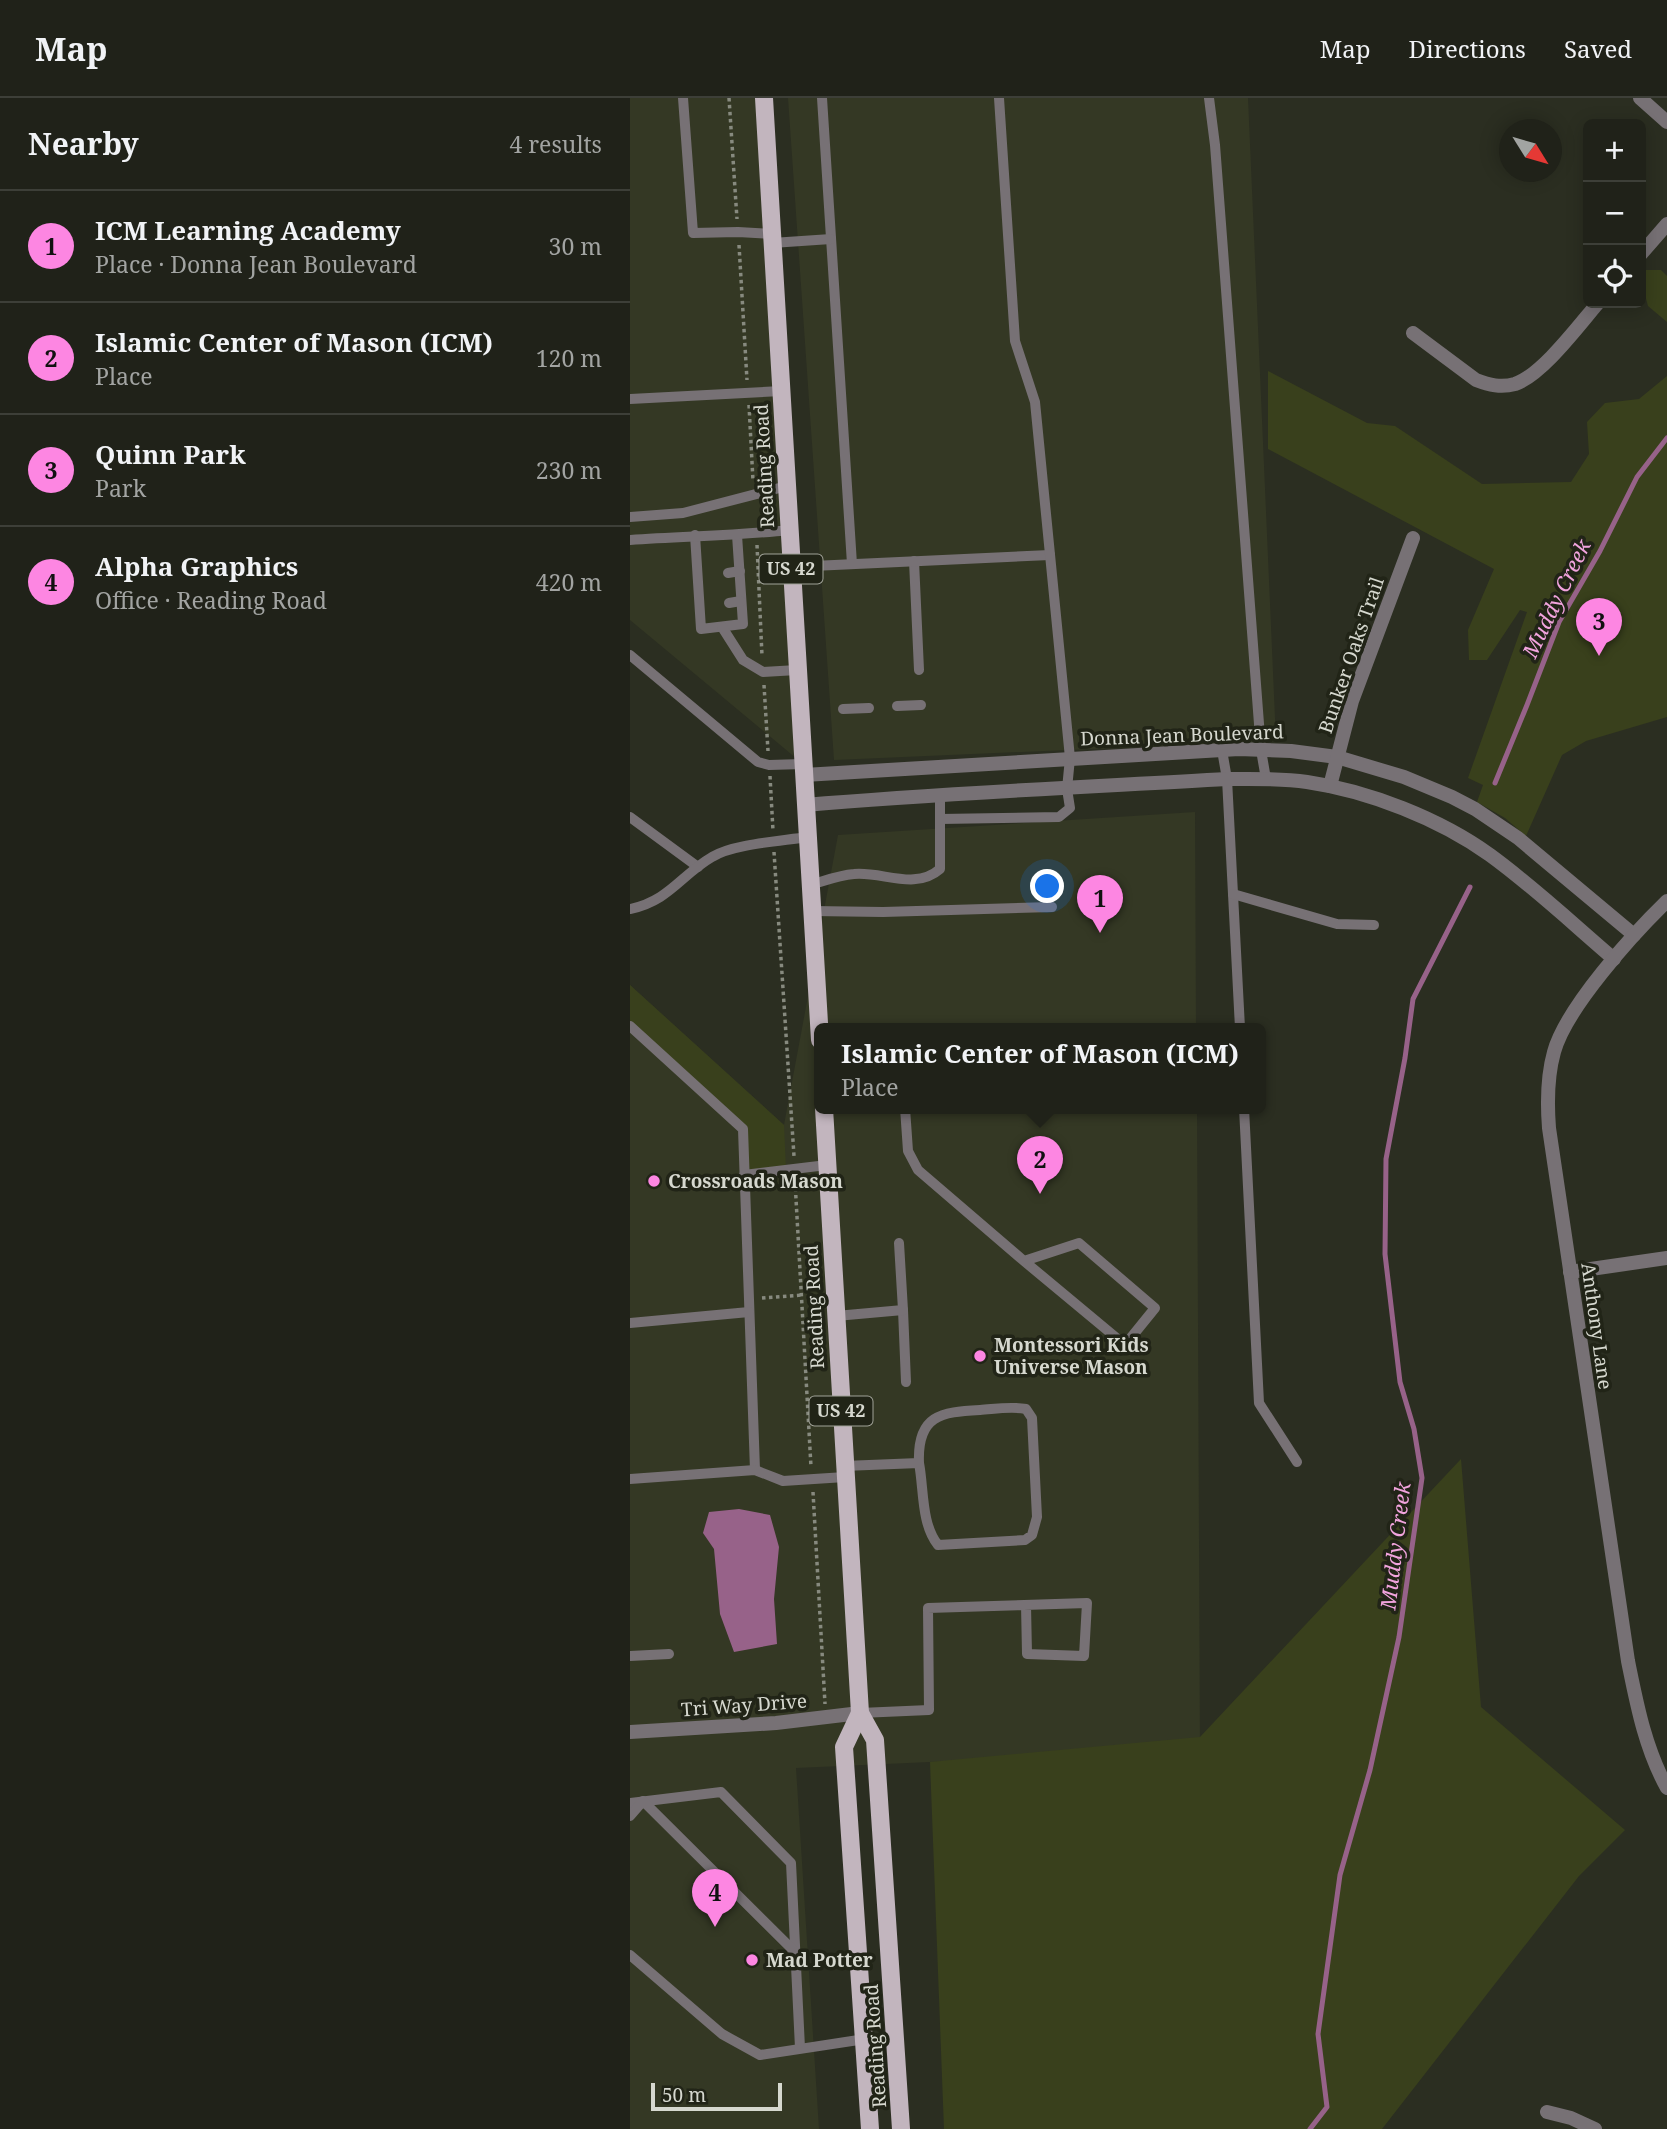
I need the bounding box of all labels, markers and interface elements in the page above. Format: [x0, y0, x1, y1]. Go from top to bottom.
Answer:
text: Map [35, 26, 108, 71]
text: Map [1320, 32, 1371, 65]
text: Directions [1409, 32, 1526, 65]
text: Saved [1564, 32, 1632, 65]
north arrow [1499, 119, 1562, 182]
map controls [1583, 119, 1646, 308]
button: + [1583, 119, 1646, 182]
text: Nearby [28, 123, 139, 164]
text: 4 results [509, 128, 602, 160]
button: − [1583, 182, 1646, 245]
text: ICM Learning Academy [95, 212, 401, 248]
text: 1 [45, 230, 58, 262]
text: 30 m [549, 230, 602, 262]
button: locate [1583, 245, 1646, 308]
text: Place · Donna Jean Boulevard [95, 248, 417, 280]
text: Islamic Center of Mason (ICM) [95, 324, 493, 360]
text: 2 [45, 342, 58, 374]
text: 120 m [536, 342, 602, 374]
text: Place [95, 360, 153, 392]
street label: Reading Road [748, 403, 780, 529]
text: Quinn Park [95, 436, 246, 472]
text: 3 [45, 454, 58, 486]
text: 230 m [536, 454, 602, 486]
text: Park [95, 472, 146, 504]
water label: Muddy Creek [1515, 534, 1597, 663]
text: Alpha Graphics [95, 548, 298, 584]
road number: US 42 [760, 555, 822, 584]
text: 4 [45, 566, 58, 598]
text: 420 m [536, 566, 602, 598]
street label: Bunker Oaks Trail [1312, 573, 1390, 737]
text: Office · Reading Road [95, 584, 327, 616]
pin: 3 [1576, 598, 1622, 656]
street label: Donna Jean Boulevard [1080, 718, 1285, 752]
your location [1030, 869, 1064, 903]
pin: 1 [1077, 875, 1123, 933]
popup [814, 1023, 1266, 1114]
text: Islamic Center of Mason (ICM) [841, 1035, 1239, 1071]
text: Place [841, 1071, 899, 1103]
pin: 2 [1017, 1136, 1063, 1194]
place label: Crossroads Mason [668, 1168, 843, 1194]
marker: Crossroads Mason [646, 1173, 662, 1189]
street label: Reading Road [798, 1244, 830, 1370]
street label: Anthony Lane [1575, 1261, 1619, 1391]
place label: Montessori Kids Universe Mason [994, 1332, 1149, 1380]
marker: Montessori Kids Universe Mason [972, 1348, 988, 1364]
road number: US 42 [810, 1396, 872, 1426]
water label: Muddy Creek [1373, 1479, 1417, 1612]
street label: Tri Way Drive [680, 1688, 808, 1722]
pin: 4 [692, 1869, 738, 1927]
place label: Mad Potter [766, 1947, 873, 1973]
marker: Mad Potter [744, 1952, 760, 1968]
street label: Reading Road [858, 1983, 892, 2109]
scale bar [651, 2080, 782, 2112]
text: 50 m [662, 2082, 706, 2108]

